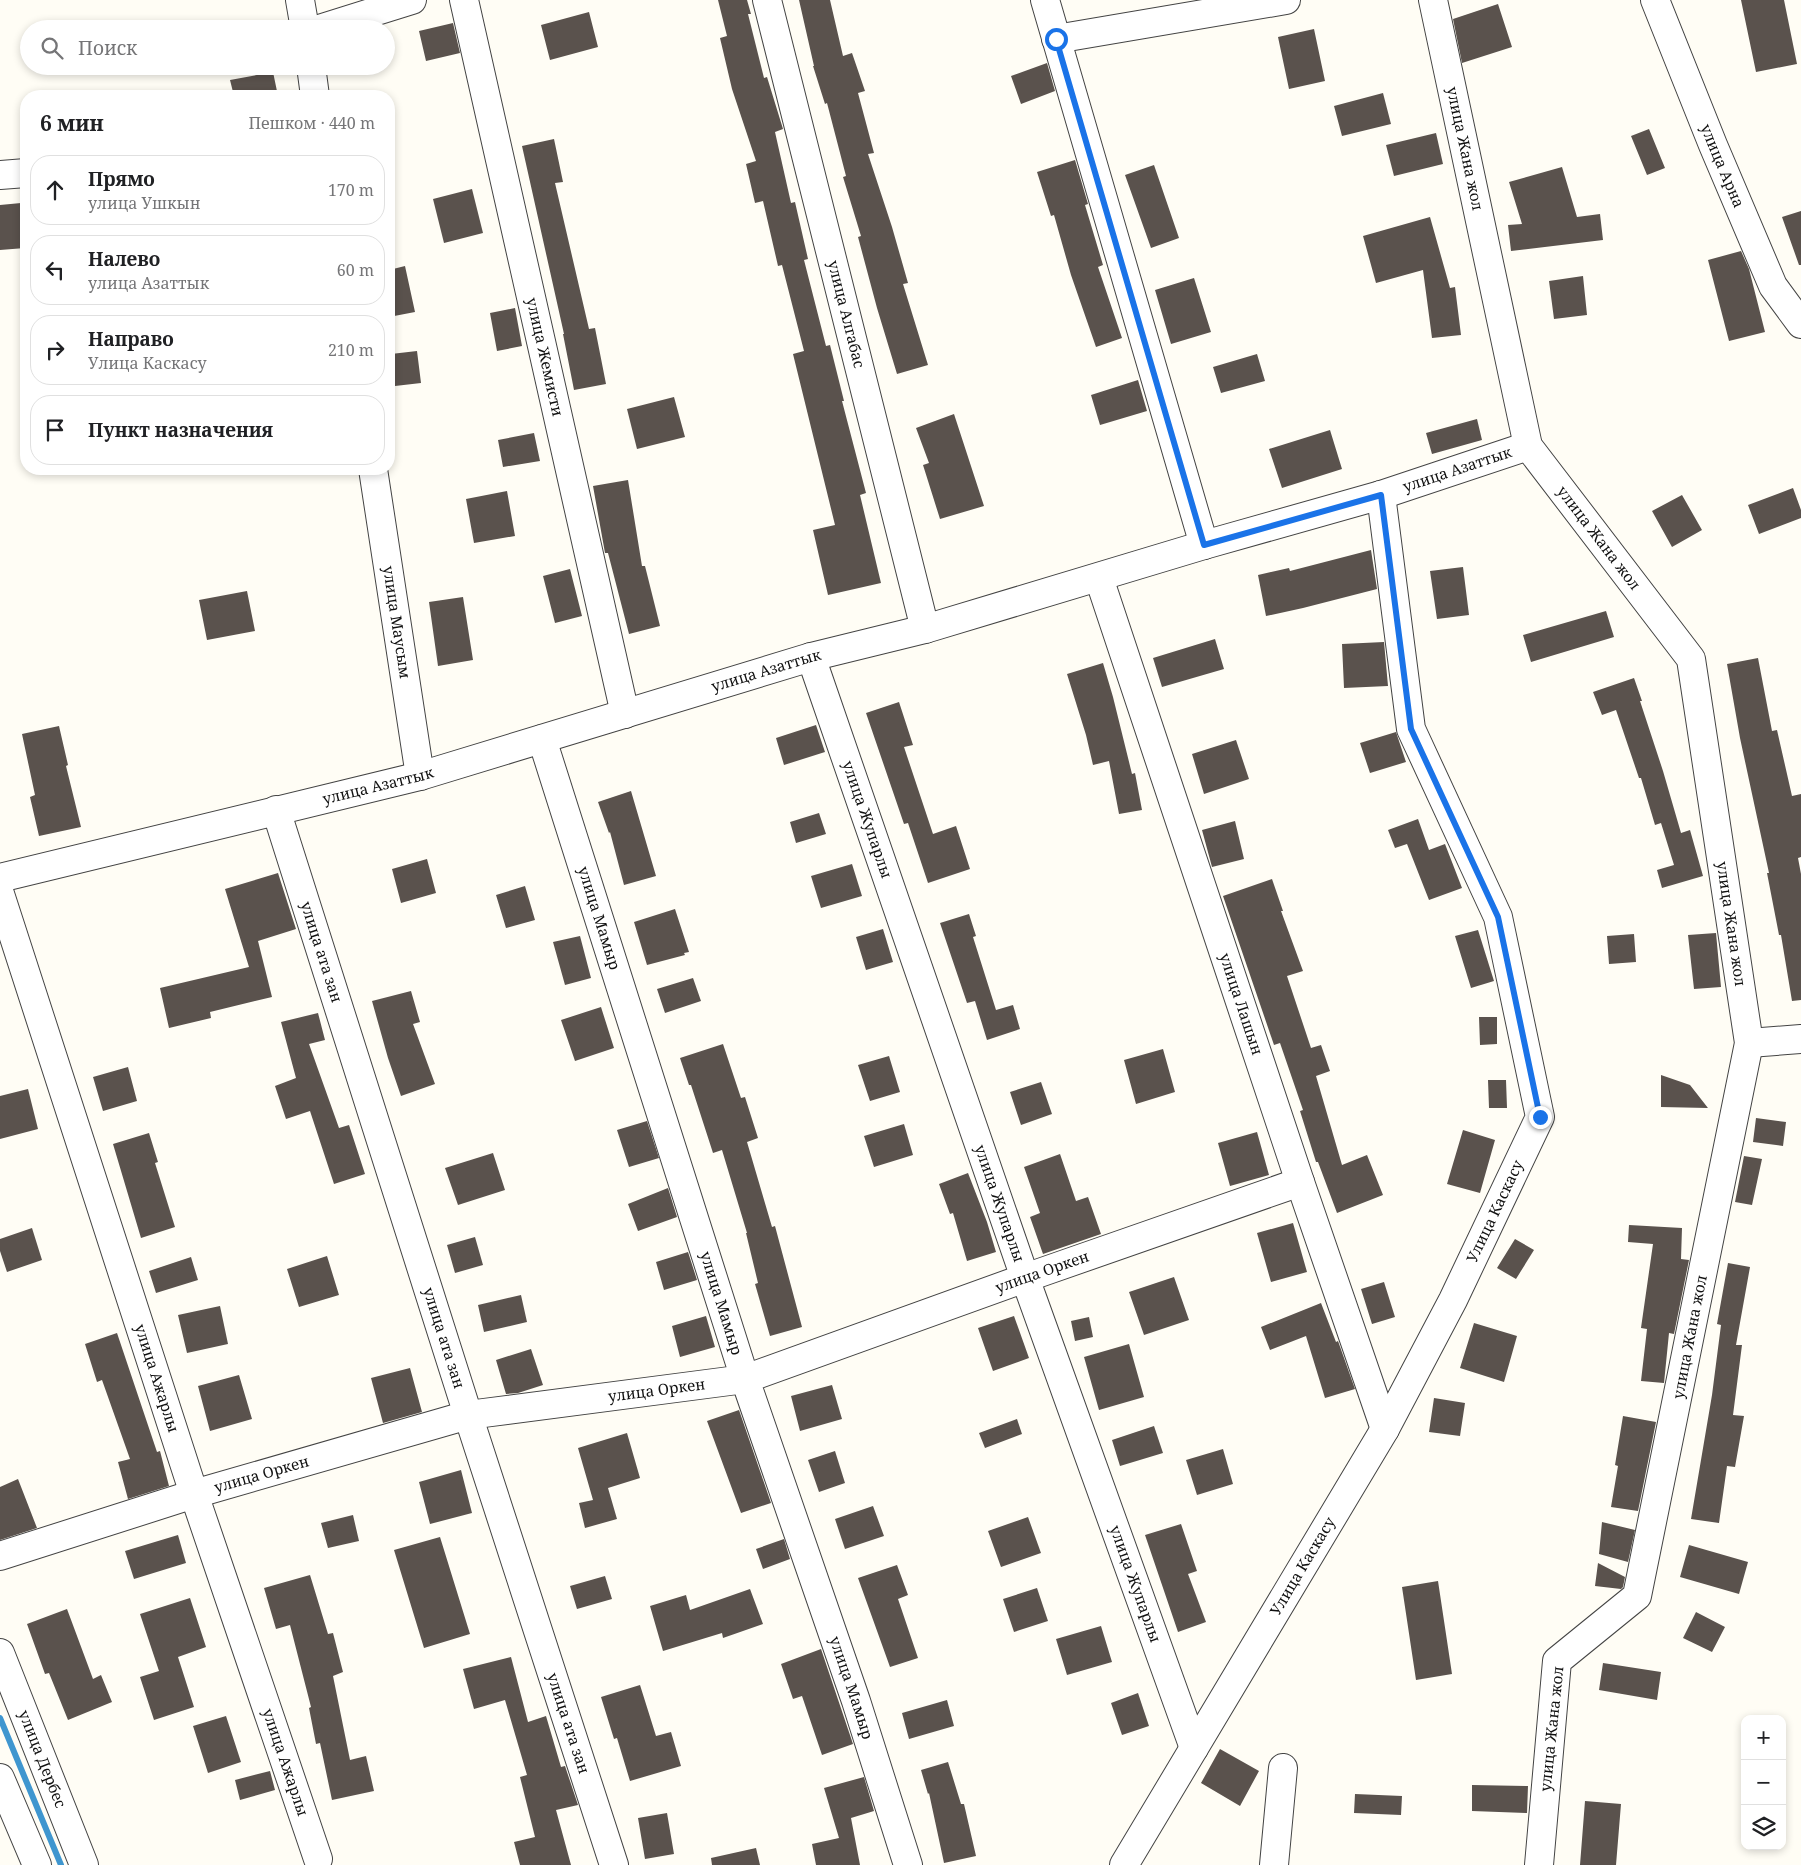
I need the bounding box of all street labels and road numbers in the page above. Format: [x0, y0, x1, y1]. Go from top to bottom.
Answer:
street label: улица Жана жол [1443, 85, 1489, 212]
street label: улица Арна [1697, 121, 1749, 210]
street label: улица Алгабас [824, 258, 870, 370]
street label: улица Жемисти [522, 296, 569, 418]
street label: улица Азаттык [1400, 441, 1514, 496]
street label: улица Жана жол [1553, 481, 1646, 594]
street label: улица Маусым [379, 564, 416, 680]
street label: улица Азаттык [709, 644, 823, 696]
street label: улица Жупарлы [838, 758, 897, 881]
street label: улица Азаттык [320, 761, 436, 808]
street label: улица Жана жол [1713, 860, 1751, 987]
street label: улица Мамыр [574, 864, 626, 972]
street label: улица ата зан [297, 899, 347, 1005]
street label: улица Лашын [1215, 950, 1268, 1057]
street label: улица Жупарлы [971, 1142, 1030, 1265]
street label: Улица Каскасу [1461, 1156, 1527, 1266]
street label: улица Оркен [992, 1245, 1091, 1297]
street label: улица Мамыр [696, 1249, 748, 1357]
street label: улица Жана жол [1667, 1273, 1711, 1400]
street label: улица ата зан [419, 1285, 470, 1391]
street label: улица Ажарлы [131, 1321, 184, 1435]
street label: улица Оркен [607, 1373, 706, 1406]
street label: улица Оркен [211, 1450, 311, 1497]
street label: Улица Каскасу [1265, 1513, 1339, 1619]
street label: улица Жупарлы [1106, 1522, 1166, 1645]
street label: улица Мамыр [825, 1633, 878, 1742]
street label: улица Жана жол [1534, 1665, 1568, 1793]
street label: улица ата зан [543, 1670, 595, 1776]
street label: улица Ажарлы [259, 1706, 314, 1819]
street label: улица Дербес [15, 1707, 71, 1810]

